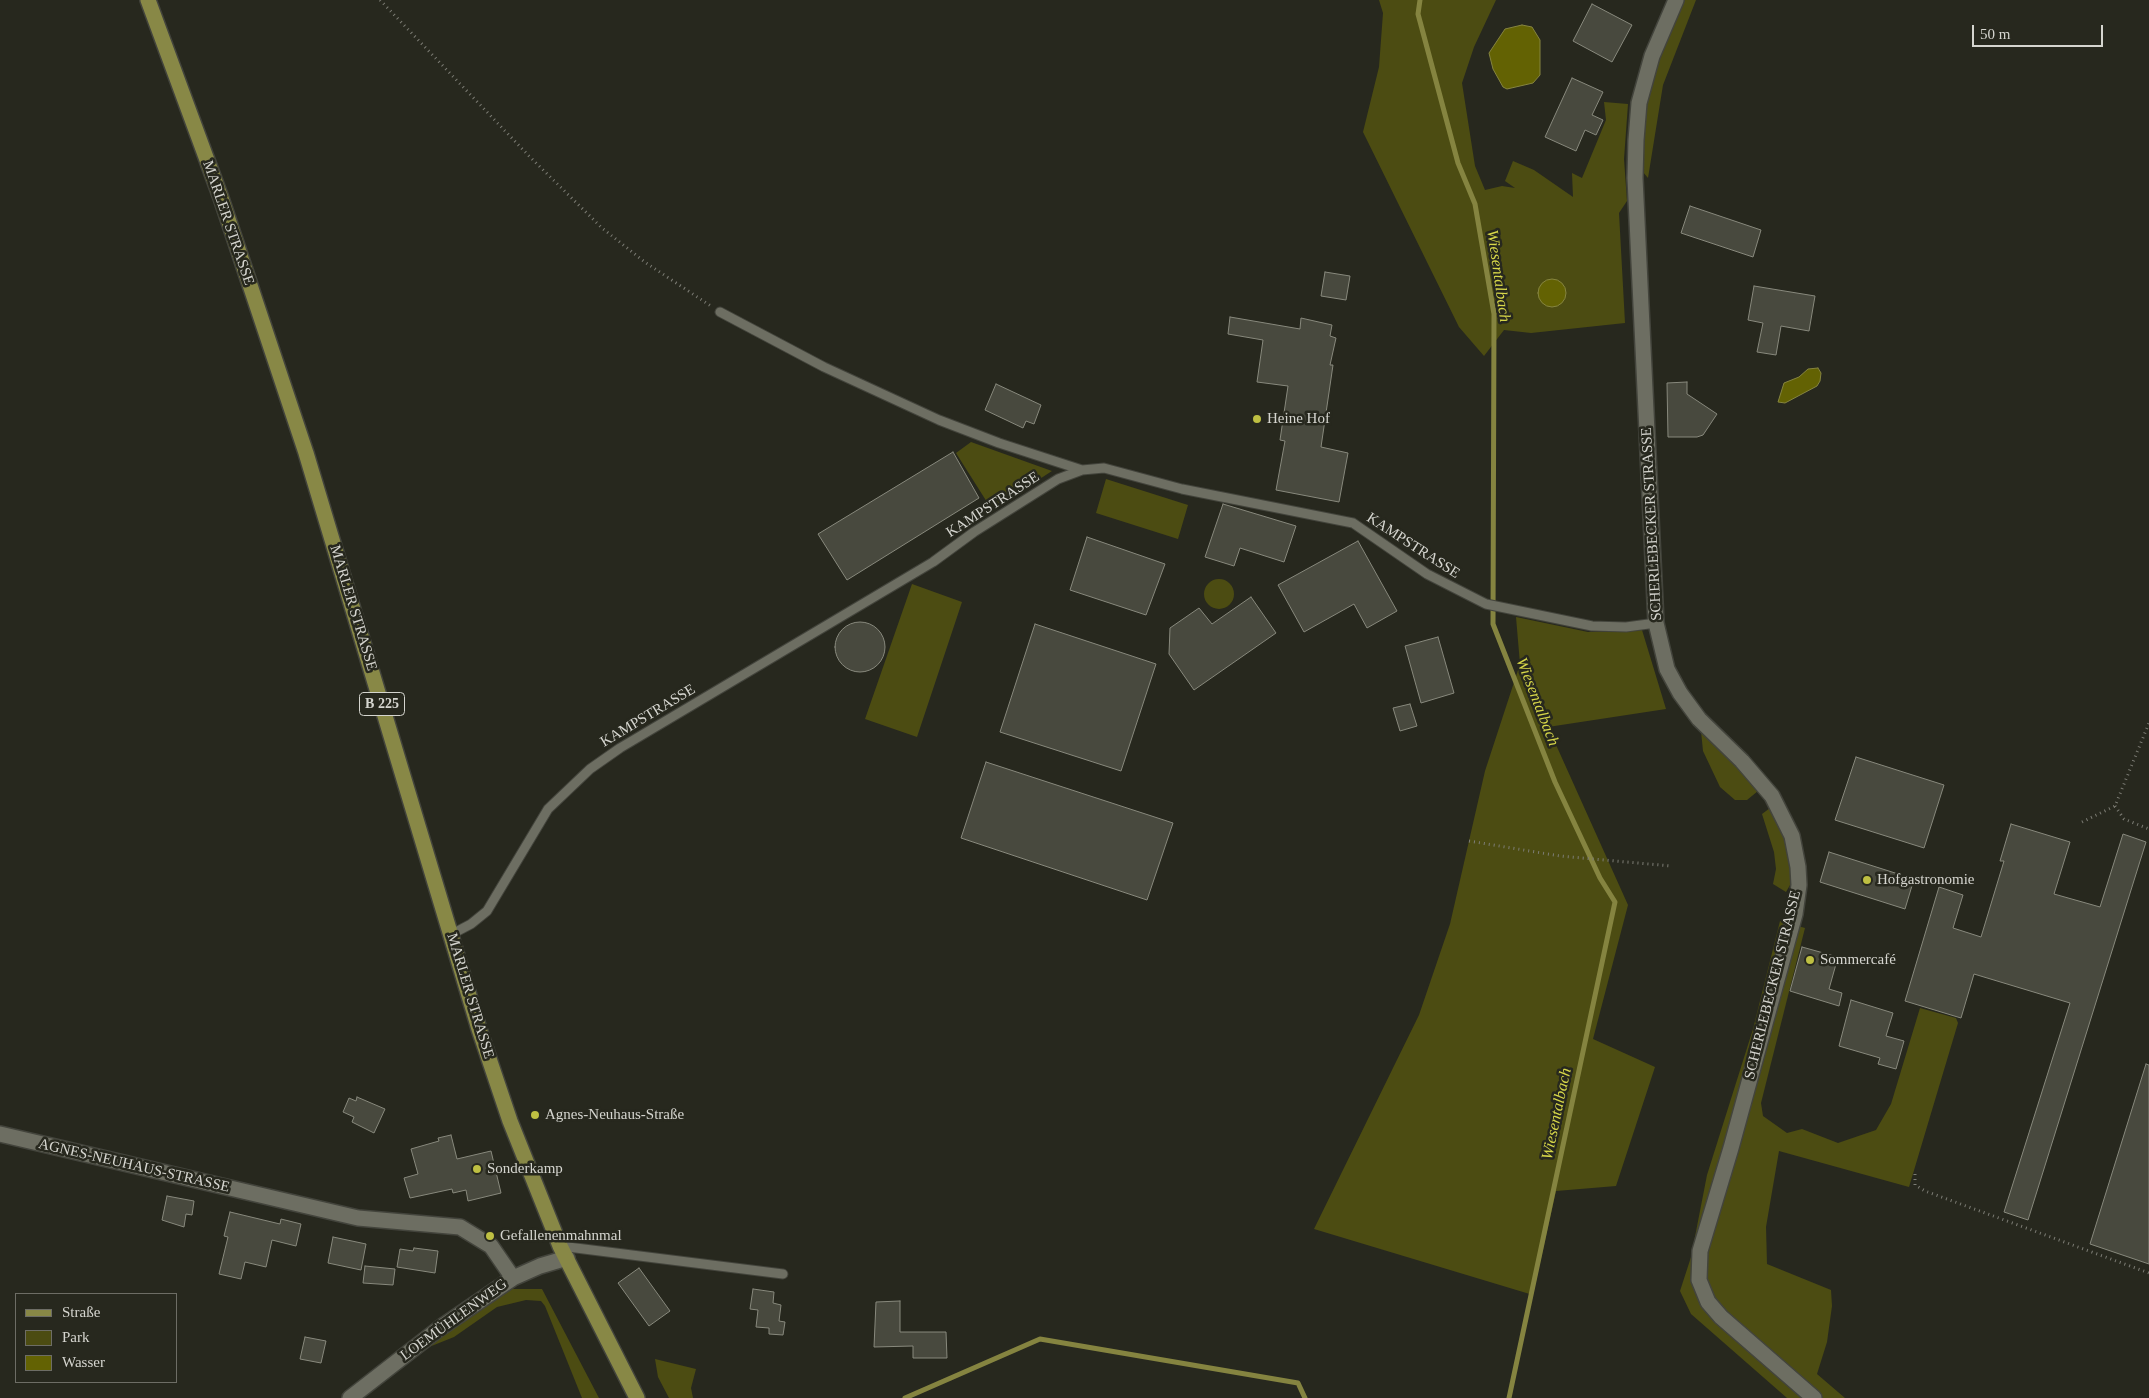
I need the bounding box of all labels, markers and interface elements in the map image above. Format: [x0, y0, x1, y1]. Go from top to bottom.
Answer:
scale bar [1974, 15, 2105, 47]
text: 50 m [1980, 26, 2010, 42]
street label: MARLER STRASSE [198, 158, 258, 288]
water label: Wiesentalbach [1482, 228, 1514, 324]
place label: Heine Hof [1267, 410, 1330, 428]
marker: Heine Hof [1251, 413, 1263, 425]
street label: SCHERLEBECKER STRASSE [1638, 427, 1666, 621]
street label: KAMPSTRASSE [943, 468, 1043, 542]
street label: KAMPSTRASSE [1363, 509, 1463, 583]
street label: MARLER STRASSE [325, 543, 381, 673]
water label: Wiesentalbach [1511, 655, 1563, 749]
street label: KAMPSTRASSE [597, 681, 699, 751]
road number: B 225 [360, 692, 404, 716]
place label: Hofgastronomie [1877, 871, 1974, 889]
marker: Hofgastronomie [1861, 874, 1873, 886]
street label: SCHERLEBECKER STRASSE [1741, 889, 1805, 1081]
street label: MARLER STRASSE [442, 931, 498, 1061]
place label: Sommercafé [1820, 951, 1896, 969]
marker: Sommercafé [1804, 954, 1816, 966]
water label: Wiesentalbach [1538, 1066, 1576, 1162]
place label: Agnes-Neuhaus-Straße [545, 1106, 684, 1124]
marker: Agnes-Neuhaus-Straße [529, 1109, 541, 1121]
street label: AGNES-NEUHAUS-STRASSE [37, 1135, 231, 1197]
place label: Sonderkamp [487, 1160, 563, 1178]
marker: Sonderkamp [471, 1163, 483, 1175]
place label: Gefallenenmahnmal [500, 1227, 622, 1245]
marker: Gefallenenmahnmal [484, 1230, 496, 1242]
street label: LOEMÜHLENWEG [397, 1275, 511, 1365]
legend [15, 1293, 178, 1383]
text: Straße [62, 1304, 100, 1320]
text: Park [62, 1329, 90, 1345]
text: Wasser [62, 1354, 105, 1370]

